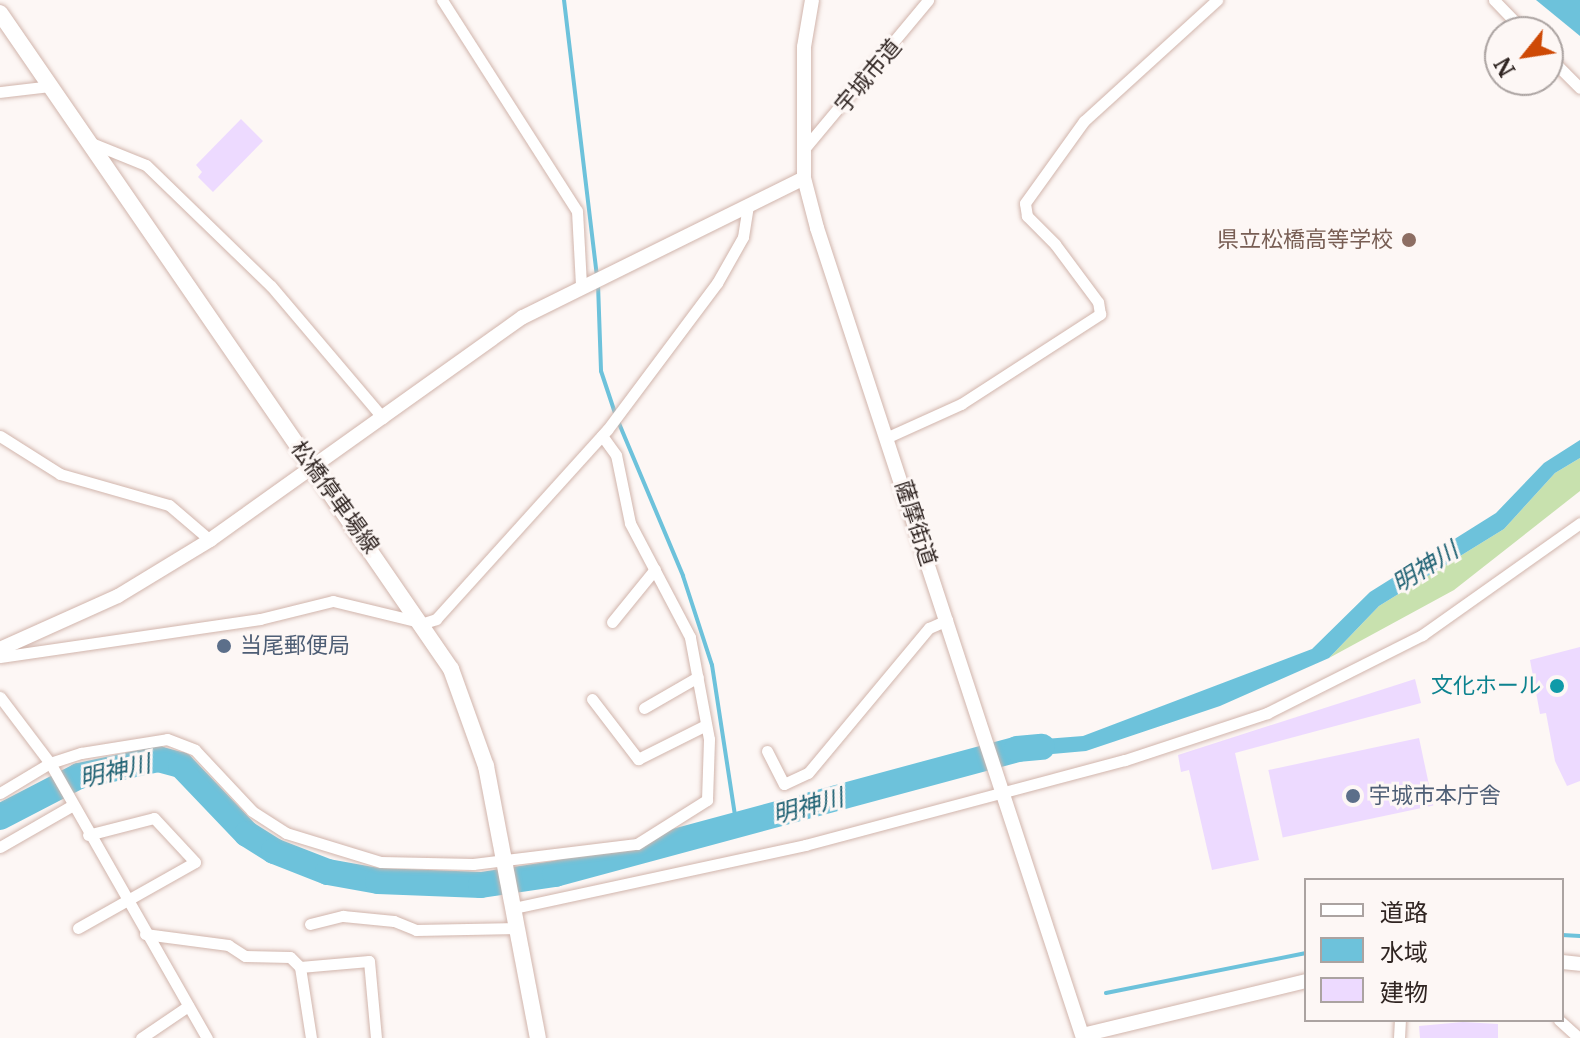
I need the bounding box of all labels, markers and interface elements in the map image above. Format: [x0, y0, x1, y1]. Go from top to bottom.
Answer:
north arrow [1484, 16, 1564, 96]
street label: 宇城市道 [830, 34, 906, 118]
text: N [1488, 52, 1521, 82]
place label: 県立松橋高等学校 [1217, 227, 1393, 253]
marker: 県立松橋高等学校 [1400, 231, 1418, 249]
street label: 松橋停車場線 [286, 436, 384, 558]
street label: 薩摩街道 [890, 477, 942, 569]
water label: 明神川 [1387, 536, 1463, 598]
place label: 当尾郵便局 [240, 633, 350, 659]
marker: 当尾郵便局 [215, 637, 233, 655]
place label: 文化ホール [1431, 673, 1541, 699]
marker: 文化ホール [1548, 677, 1566, 695]
water label: 明神川 [77, 749, 153, 793]
water label: 明神川 [769, 783, 847, 829]
place label: 宇城市本庁舎 [1369, 783, 1501, 809]
marker: 宇城市本庁舎 [1344, 787, 1362, 805]
legend [1304, 878, 1564, 1022]
text: 道路 [1380, 897, 1428, 928]
text: 水域 [1380, 937, 1428, 968]
text: 建物 [1380, 977, 1428, 1008]

